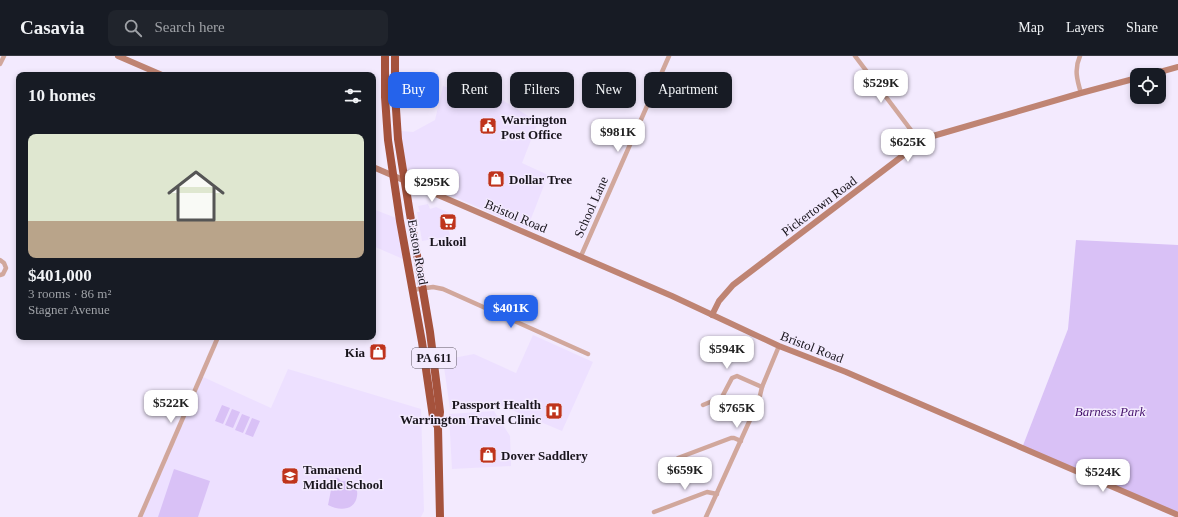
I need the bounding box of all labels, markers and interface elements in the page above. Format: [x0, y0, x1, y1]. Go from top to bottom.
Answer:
search box [108, 10, 388, 46]
text: Casavia [20, 17, 84, 38]
icon: search [122, 17, 144, 39]
text: Search here [154, 19, 225, 35]
text: Map [1018, 20, 1044, 35]
text: Layers [1066, 20, 1104, 35]
text: Share [1126, 20, 1158, 35]
map controls [1130, 68, 1166, 104]
button: locate [1130, 68, 1166, 104]
pin: $529K [853, 70, 909, 104]
chip: Buy [388, 72, 439, 108]
chip: Rent [447, 72, 502, 108]
chip: Filters [510, 72, 574, 108]
chip: New [582, 72, 636, 108]
chip: Apartment [644, 72, 732, 108]
text: $529K [863, 75, 899, 90]
icon: filters [342, 85, 364, 107]
text: 10 homes [28, 86, 96, 105]
place label: Warrington Post Office [501, 112, 567, 142]
public building icon: Warrington Post Office [478, 116, 498, 136]
pin: $981K [590, 119, 646, 153]
text: $981K [600, 124, 636, 139]
pin: $625K [880, 129, 936, 163]
text: $625K [890, 134, 926, 149]
icon: home [160, 160, 232, 232]
pin: $295K [404, 169, 460, 203]
shop icon: Dollar Tree [486, 169, 506, 189]
place label: Dollar Tree [509, 172, 572, 187]
street label: Pickertown Road [779, 173, 860, 239]
text: $295K [414, 174, 450, 189]
street label: School Lane [571, 174, 611, 240]
street label: Bristol Road [483, 196, 550, 236]
supermarket icon: Lukoil [438, 212, 458, 232]
street label: Easton Road [405, 218, 431, 286]
place label: Lukoil [430, 234, 467, 249]
text: $401,000 [28, 266, 92, 285]
text: 3 rooms · 86 m² [28, 286, 111, 301]
pin: $401K [483, 295, 539, 329]
text: $401K [493, 300, 529, 315]
text: Stagner Avenue [28, 302, 110, 317]
street label: Bristol Road [778, 328, 846, 366]
pin: $594K [699, 336, 755, 370]
text: $594K [709, 341, 745, 356]
shop icon: Kia [368, 342, 388, 362]
place label: Kia [345, 345, 365, 360]
road number: PA 611 [412, 348, 456, 368]
pin: $522K [143, 390, 199, 424]
text: $522K [153, 395, 189, 410]
pin: $765K [709, 395, 765, 429]
place label: Passport Health Warrington Travel Clinic [400, 397, 542, 427]
text: $765K [719, 400, 755, 415]
hospital icon: Passport Health Warrington Travel Clinic [544, 401, 564, 421]
park label: Barness Park [1075, 404, 1145, 419]
shop icon: Dover Saddlery [478, 445, 498, 465]
place label: Dover Saddlery [501, 448, 588, 463]
pin: $659K [657, 457, 713, 491]
pin: $524K [1075, 459, 1131, 493]
place label: Tamanend Middle School [303, 462, 383, 492]
text: $659K [667, 462, 703, 477]
text: $524K [1085, 464, 1121, 479]
school or university icon: Tamanend Middle School [280, 466, 300, 486]

